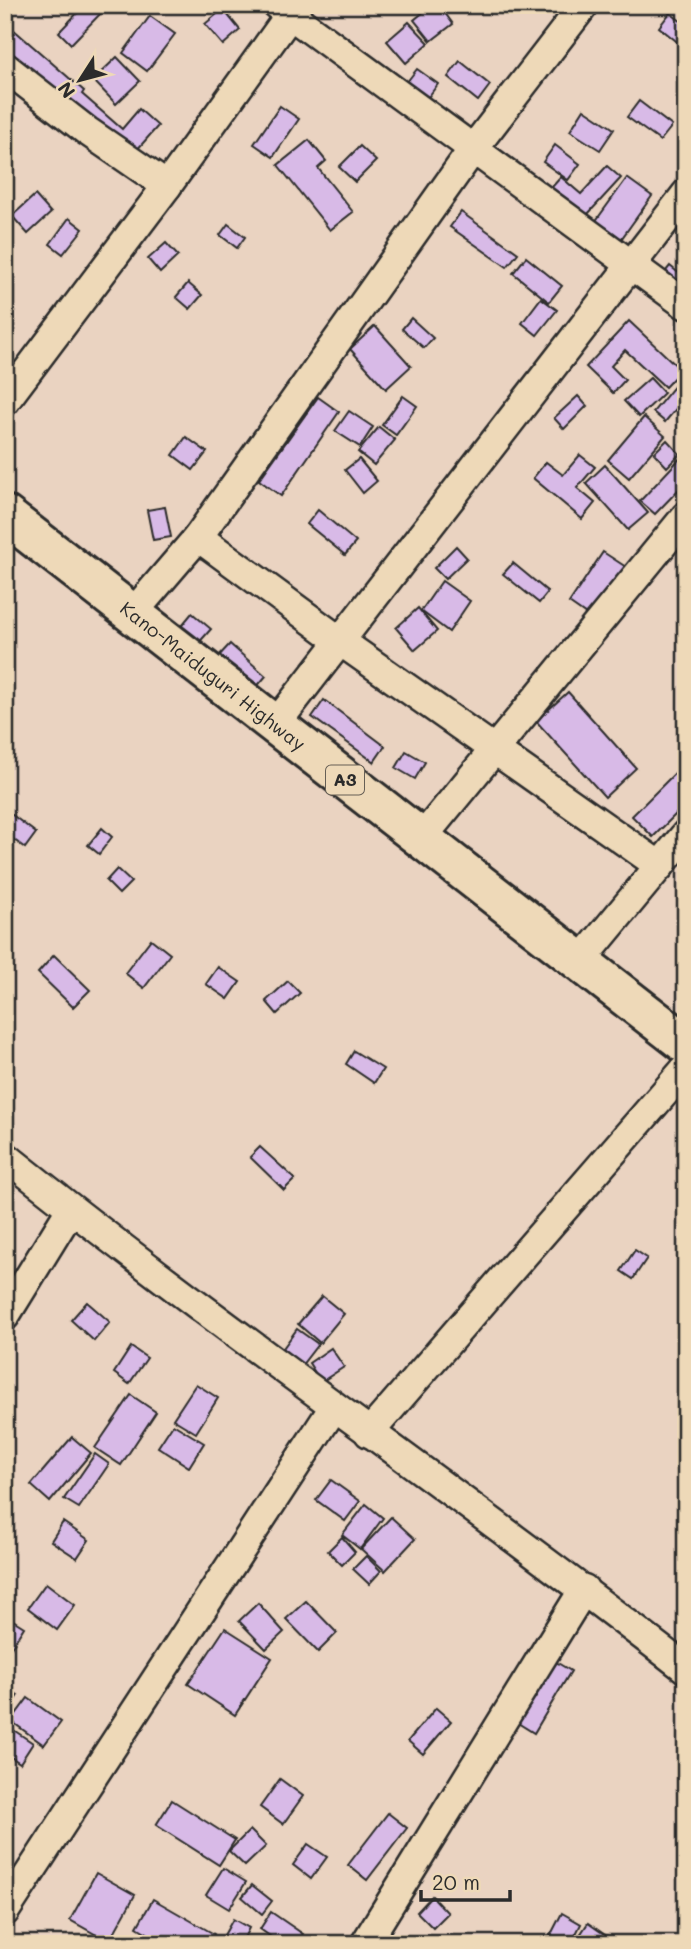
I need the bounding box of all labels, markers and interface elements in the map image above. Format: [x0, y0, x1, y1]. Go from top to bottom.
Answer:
north arrow [46, 46, 116, 116]
text: N [51, 77, 80, 103]
street label: Kano-Maiduguri Highway [115, 595, 311, 756]
road number: A3 [326, 766, 364, 794]
scale bar [421, 1858, 511, 1902]
text: 20 m [432, 1868, 480, 1895]

